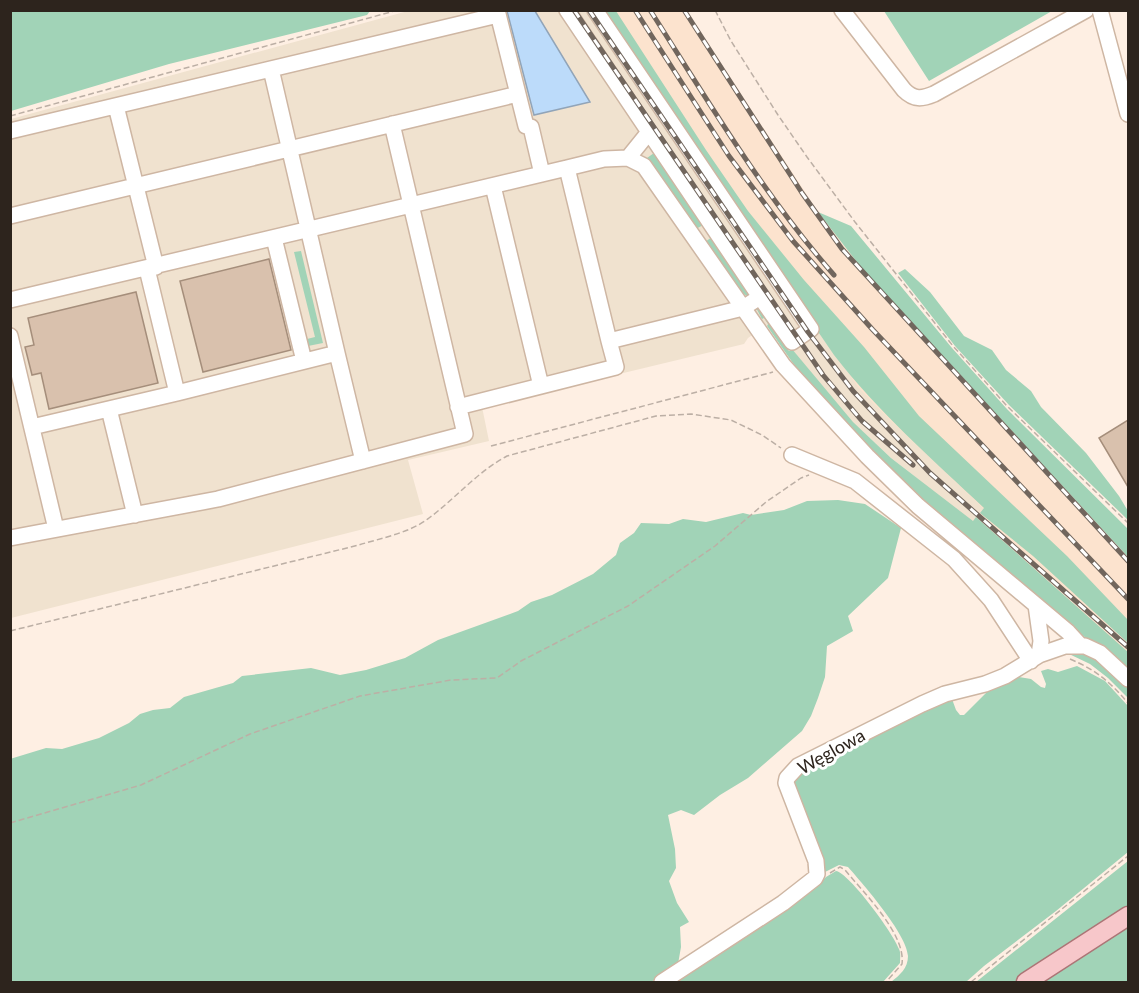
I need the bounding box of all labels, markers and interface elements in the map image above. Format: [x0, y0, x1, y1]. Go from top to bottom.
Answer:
street label: Węglowa [793, 723, 869, 779]

